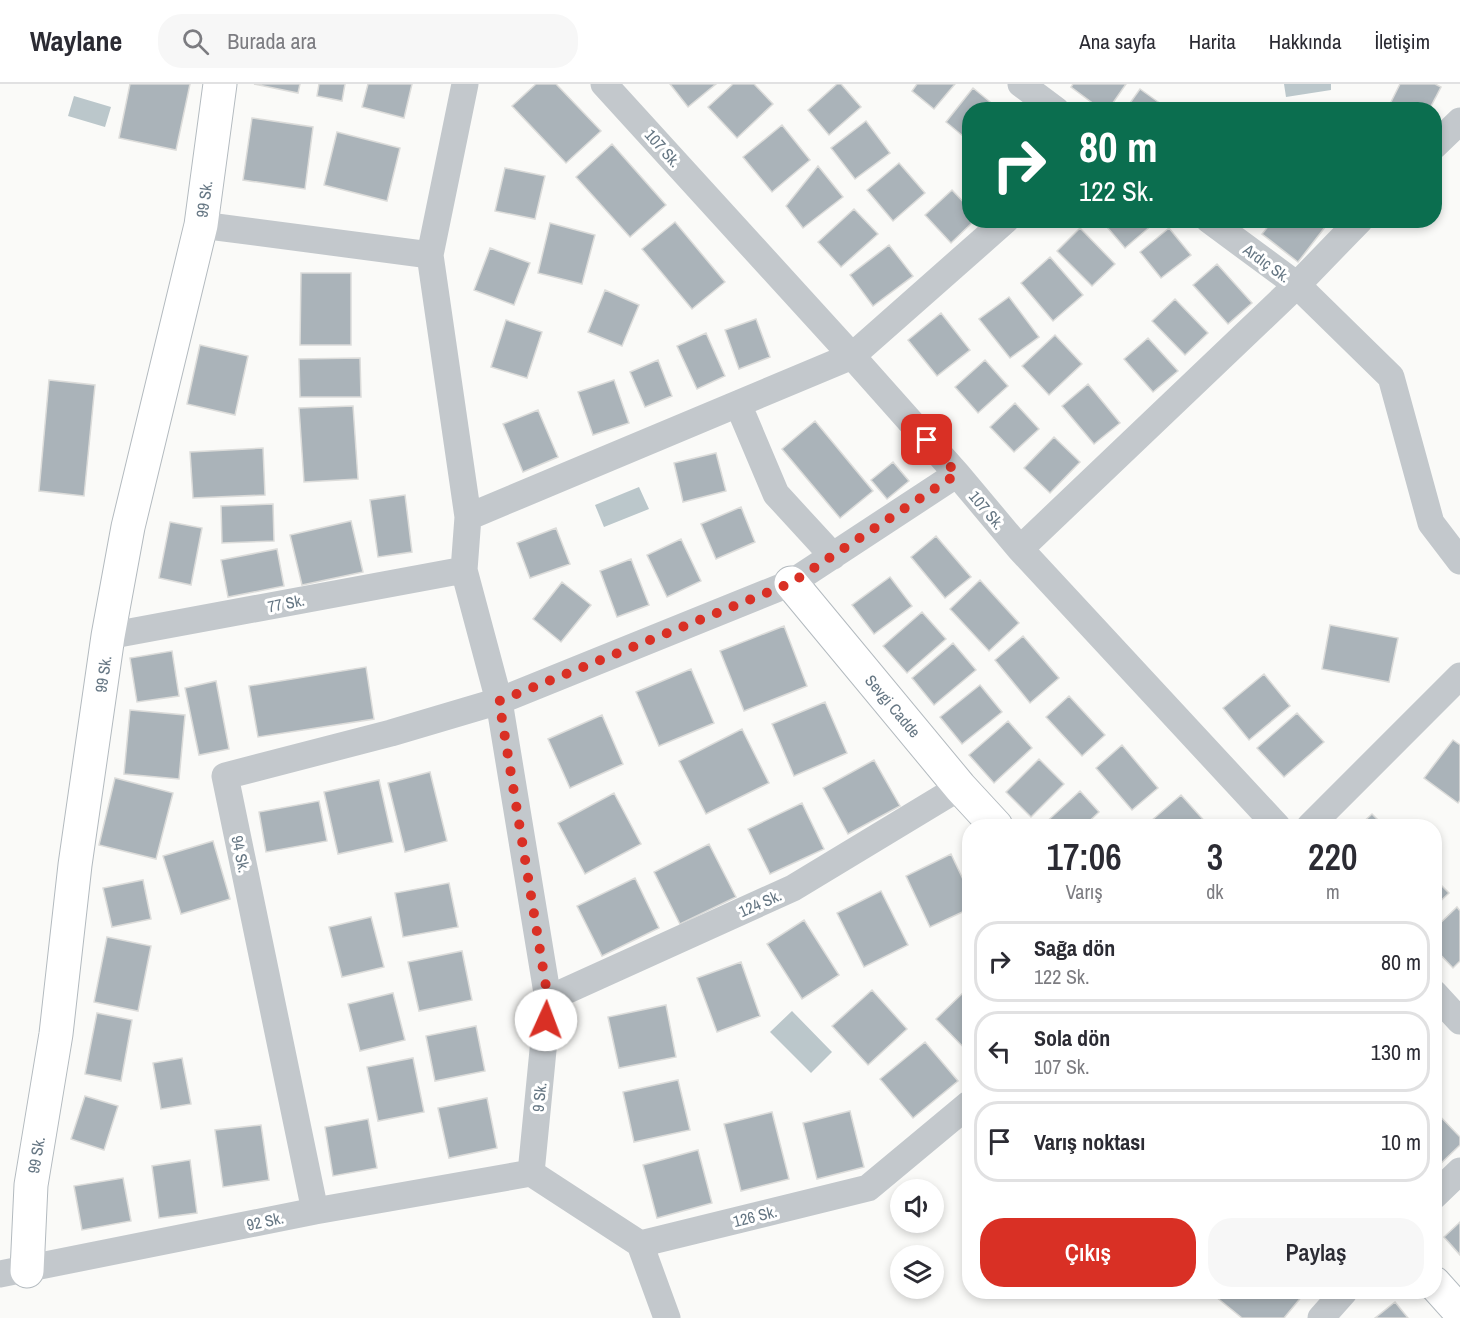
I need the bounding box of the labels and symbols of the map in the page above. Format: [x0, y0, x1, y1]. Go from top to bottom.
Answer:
street label: 107 Sk. [640, 124, 686, 172]
street label: 99 Sk. [191, 179, 217, 219]
street label: Ardıç Sk. [1238, 238, 1295, 288]
pin [901, 414, 952, 465]
street label: 107 Sk. [964, 486, 1010, 534]
street label: 77 Sk. [266, 589, 306, 617]
street label: 99 Sk. [90, 654, 116, 694]
street label: Sevgi Cadde [860, 670, 926, 742]
street label: 94 Sk. [226, 834, 256, 874]
street label: 124 Sk. [735, 884, 785, 922]
position arrow [514, 988, 578, 1052]
street label: 9 Sk. [526, 1081, 552, 1113]
street label: 99 Sk. [22, 1135, 50, 1175]
street label: 126 Sk. [731, 1200, 779, 1232]
street label: 92 Sk. [245, 1206, 285, 1236]

